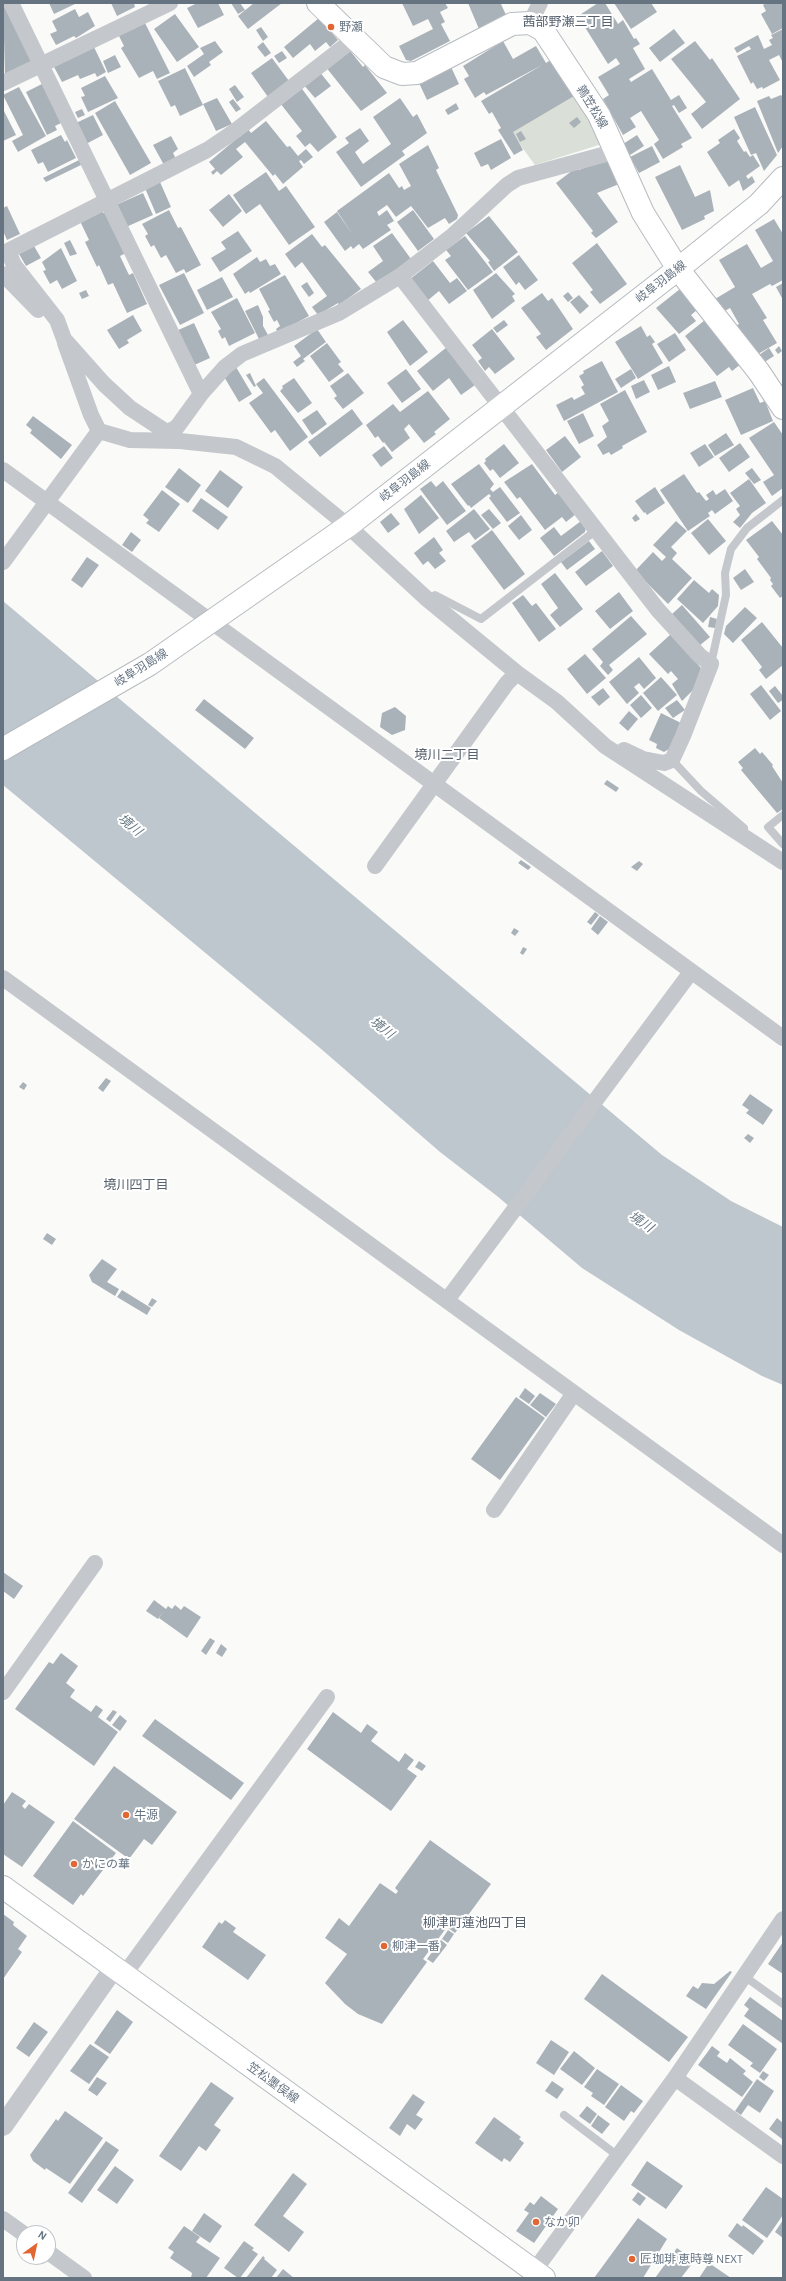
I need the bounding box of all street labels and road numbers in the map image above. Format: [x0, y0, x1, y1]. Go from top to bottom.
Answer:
street label: 鶉笠松線 [573, 83, 611, 131]
street label: 岐阜羽島線 [633, 258, 689, 306]
street label: 岐阜羽島線 [377, 457, 433, 505]
street label: 岐阜羽島線 [112, 646, 170, 690]
street label: 笠松墨俣線 [244, 2060, 302, 2106]

